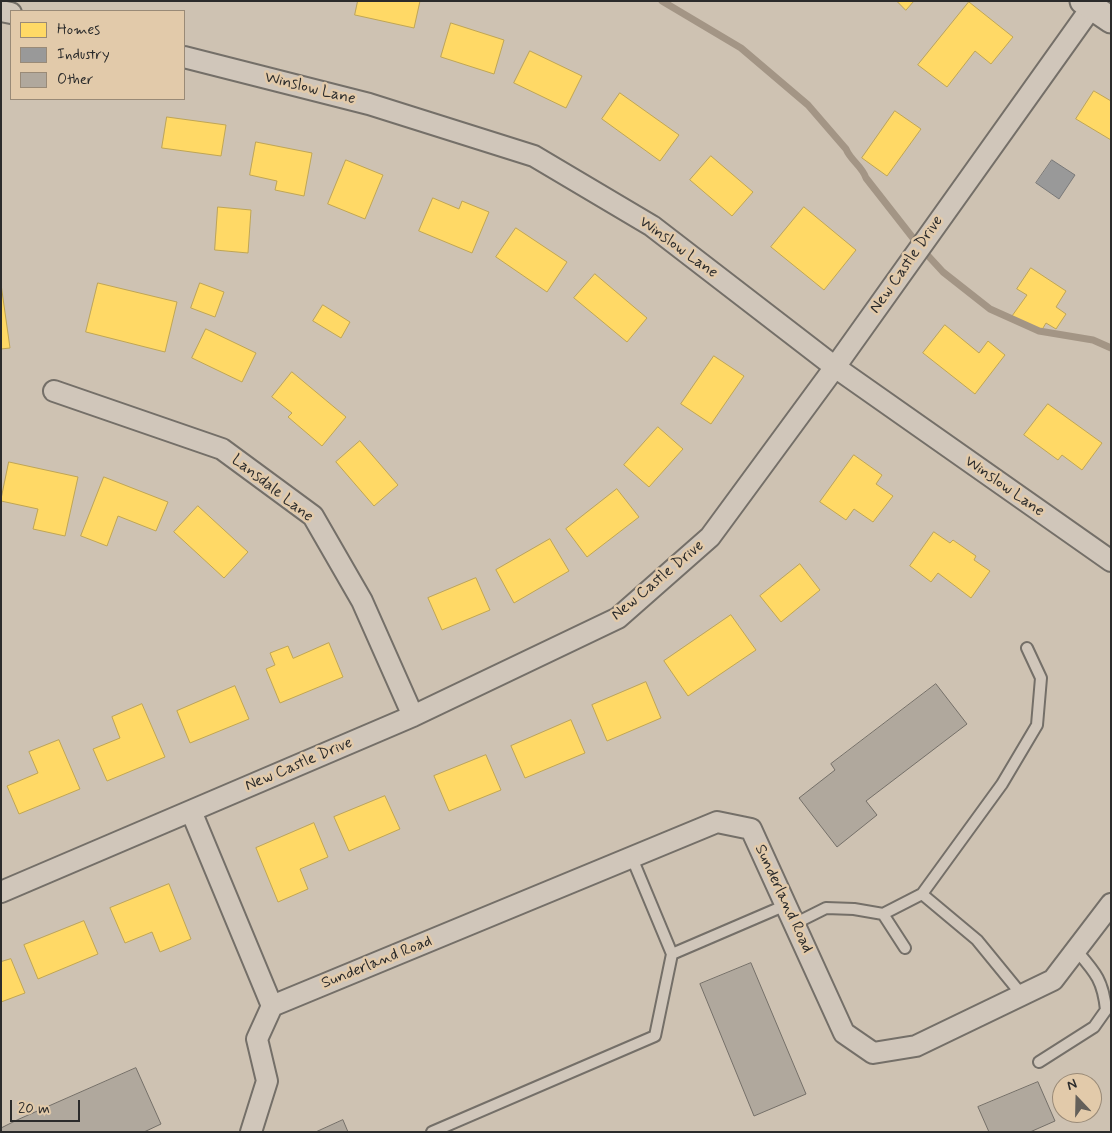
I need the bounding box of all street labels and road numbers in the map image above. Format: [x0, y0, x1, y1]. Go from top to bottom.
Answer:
street label: Winslow Lane [263, 68, 357, 110]
street label: New Castle Drive [866, 212, 948, 318]
street label: Winslow Lane [635, 213, 721, 283]
street label: Lansdale Lane [227, 451, 317, 527]
street label: Winslow Lane [960, 452, 1048, 522]
street label: New Castle Drive [608, 537, 708, 625]
street label: New Castle Drive [242, 734, 356, 796]
street label: Sunderland Road [750, 842, 816, 956]
street label: Sunderland Road [319, 932, 435, 994]

